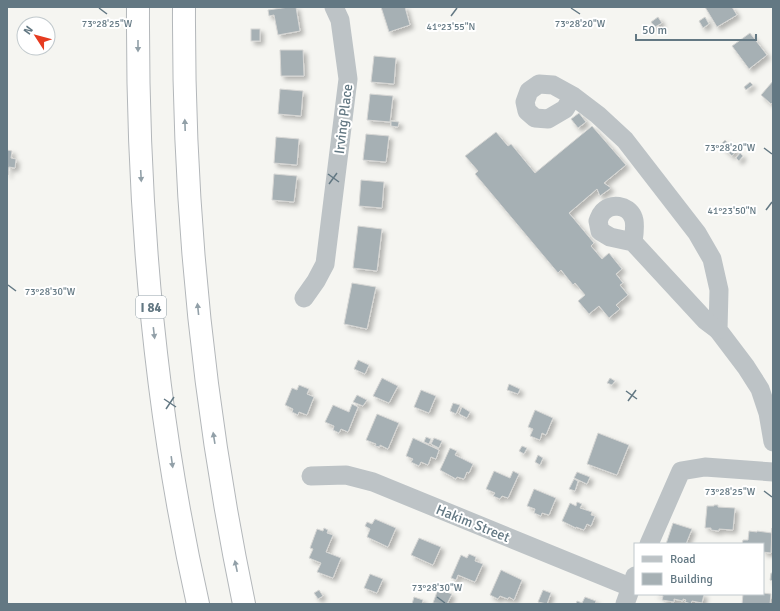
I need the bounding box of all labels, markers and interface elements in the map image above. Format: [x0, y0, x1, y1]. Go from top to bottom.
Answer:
north arrow [16, 16, 56, 56]
scale bar [636, 16, 756, 42]
text: 73°28'25"W [82, 18, 133, 30]
text: 73°28'20"W [555, 18, 606, 30]
text: 41°23'55"N [427, 21, 475, 33]
text: N [21, 23, 36, 37]
text: 50 m [642, 23, 667, 38]
one-way arrow [135, 40, 141, 53]
street label: Irving Place [331, 83, 356, 155]
one-way arrow [182, 119, 189, 131]
text: 73°28'20"W [705, 142, 756, 154]
one-way arrow [138, 170, 145, 182]
text: 41°23'50"N [708, 205, 756, 217]
text: 73°28'30"W [25, 286, 76, 298]
road number: I 84 [136, 296, 166, 318]
one-way arrow [195, 303, 201, 315]
one-way arrow [151, 327, 157, 339]
one-way arrow [211, 432, 217, 444]
one-way arrow [169, 456, 175, 468]
text: 73°28'25"W [705, 486, 756, 498]
street label: Hakim Street [433, 501, 512, 546]
legend [634, 543, 764, 595]
text: Road [670, 552, 696, 567]
one-way arrow [233, 560, 239, 572]
text: Building [670, 572, 713, 587]
text: 73°28'30"W [412, 582, 463, 594]

